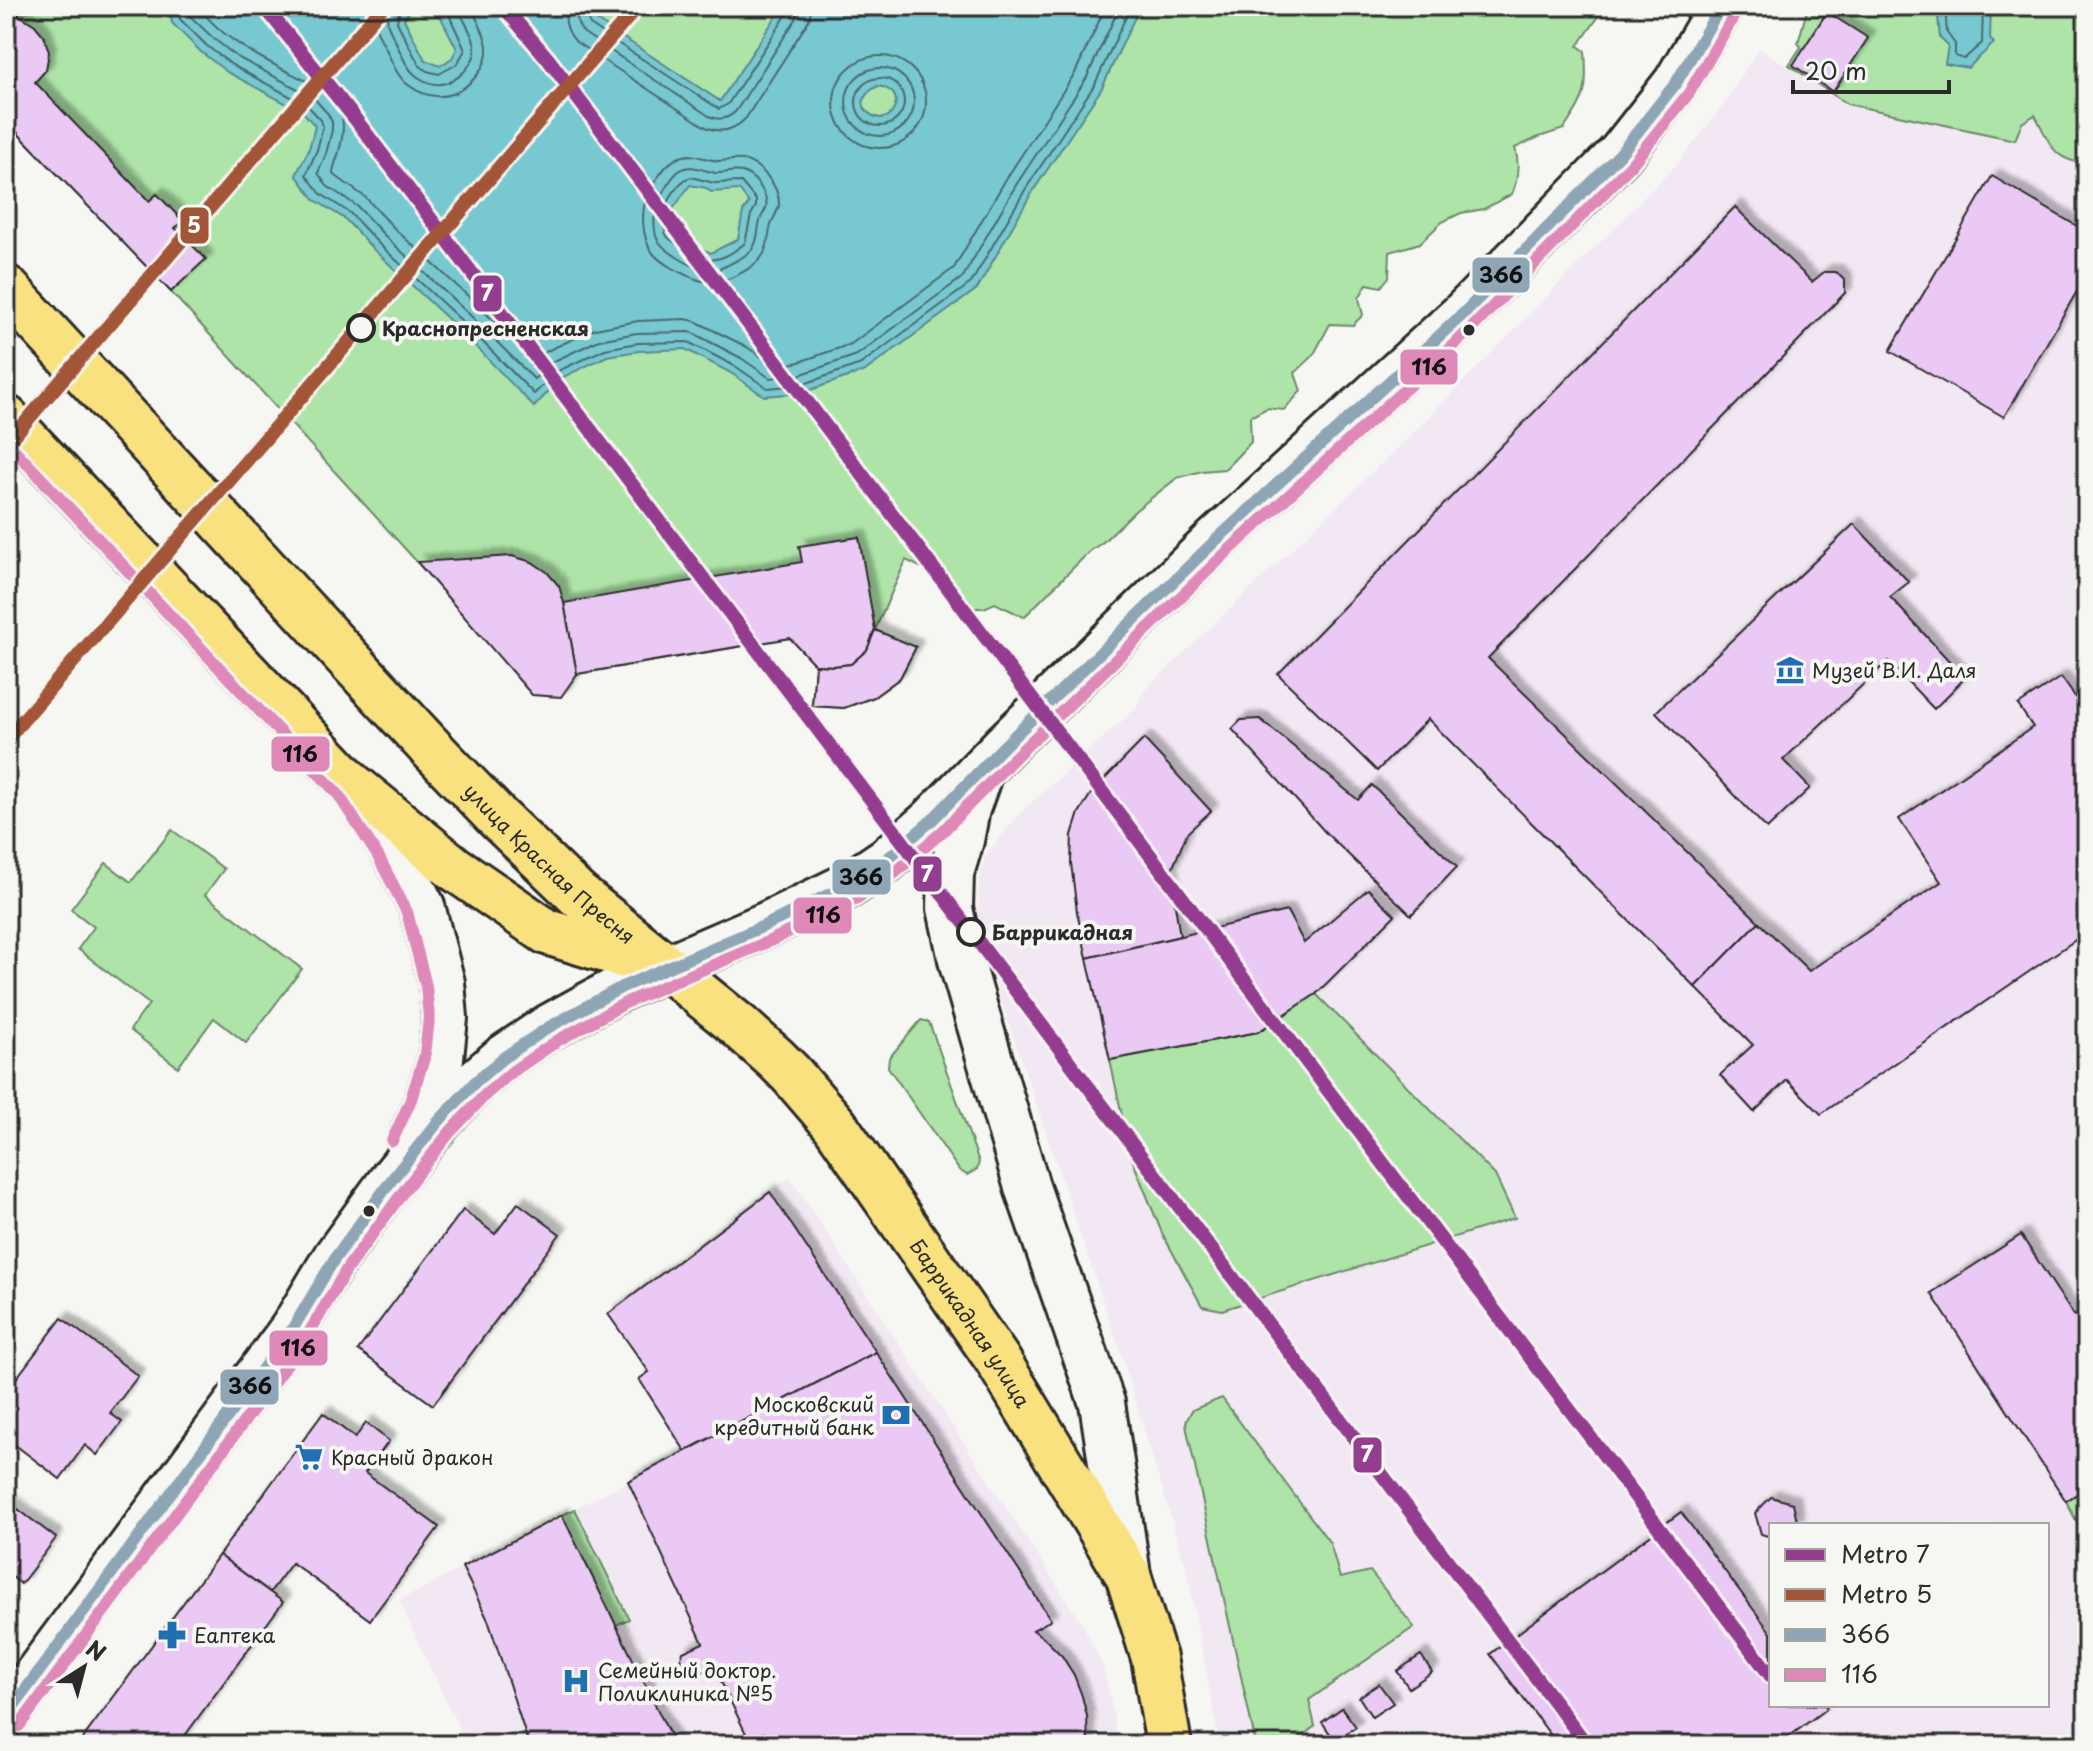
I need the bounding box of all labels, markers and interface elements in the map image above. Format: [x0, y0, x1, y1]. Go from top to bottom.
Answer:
scale bar [1793, 44, 1949, 94]
text: 20 m [1805, 52, 1867, 88]
line badge: 5 [179, 206, 210, 245]
text: 5 [187, 207, 201, 240]
line badge: 366 [1471, 256, 1531, 294]
text: 366 [1479, 257, 1523, 290]
line badge: 7 [472, 274, 503, 313]
text: 7 [481, 275, 494, 308]
place label: Краснопресненская [382, 313, 589, 343]
marker: Краснопресненская [347, 314, 375, 342]
unlabelled marker [1461, 322, 1477, 338]
line badge: 116 [1399, 348, 1459, 386]
text: 116 [1411, 349, 1447, 382]
museum icon: Музей В.И. Даля [1775, 655, 1805, 685]
place label: Музей В.И. Даля [1812, 655, 1977, 685]
line badge: 116 [270, 735, 331, 773]
text: 116 [282, 736, 318, 769]
street label: улица Красная Пресня [457, 776, 642, 951]
line badge: 7 [912, 855, 943, 893]
text: 7 [921, 856, 934, 889]
line badge: 366 [831, 858, 892, 896]
text: 366 [839, 859, 883, 892]
line badge: 116 [792, 896, 853, 935]
text: 116 [805, 897, 841, 930]
place label: Баррикадная [992, 917, 1133, 947]
marker: Баррикадная [957, 918, 985, 946]
unlabelled marker [361, 1203, 377, 1219]
street label: Баррикадная улица [903, 1233, 1038, 1414]
line badge: 116 [268, 1329, 329, 1367]
text: 116 [280, 1330, 316, 1363]
line badge: 366 [219, 1368, 280, 1406]
text: 366 [228, 1368, 272, 1401]
place label: Московский кредитный банк [714, 1389, 874, 1442]
bank icon: Московский кредитный банк [881, 1400, 911, 1430]
line badge: 7 [1352, 1436, 1383, 1474]
text: 7 [1361, 1436, 1374, 1469]
supermarket icon: Красный дракон [294, 1442, 324, 1472]
place label: Красный дракон [331, 1442, 493, 1472]
legend [1769, 1523, 2049, 1707]
text: Metro 7 [1841, 1535, 1930, 1571]
text: Metro 5 [1841, 1575, 1932, 1611]
text: 366 [1841, 1615, 1890, 1651]
pharmacy icon: Еаптека [157, 1620, 187, 1650]
place label: Еаптека [194, 1620, 276, 1650]
north arrow [44, 1627, 124, 1707]
text: N [80, 1631, 113, 1668]
place label: Семейный доктор. Поликлиника №5 [598, 1655, 777, 1708]
text: 116 [1841, 1655, 1878, 1691]
hospital icon: Семейный доктор. Поликлиника №5 [561, 1666, 591, 1696]

